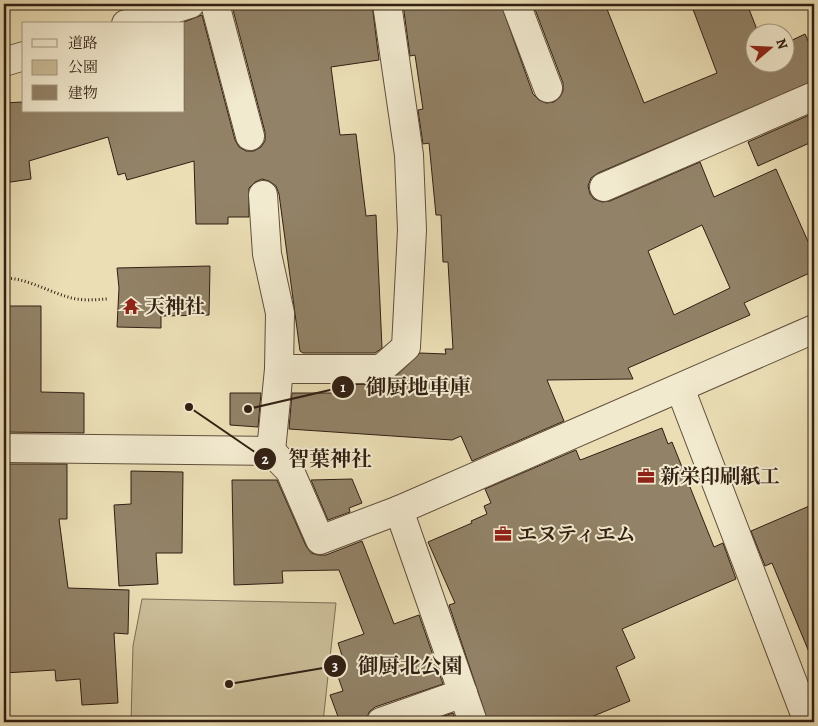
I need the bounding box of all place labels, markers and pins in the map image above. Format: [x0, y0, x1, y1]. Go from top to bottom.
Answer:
place label: 天神社 [145, 293, 205, 320]
temple icon: 天神社 [121, 296, 141, 316]
callout: 御厨地車庫 [331, 369, 481, 405]
callout: 智葉神社 [253, 441, 382, 477]
place label: 新栄印刷紙工 [660, 463, 780, 490]
office icon: 新栄印刷紙工 [636, 466, 656, 486]
place label: エヌティエム [517, 521, 635, 548]
office icon: エヌティエム [493, 524, 513, 544]
callout: 御厨北公園 [322, 648, 472, 684]

